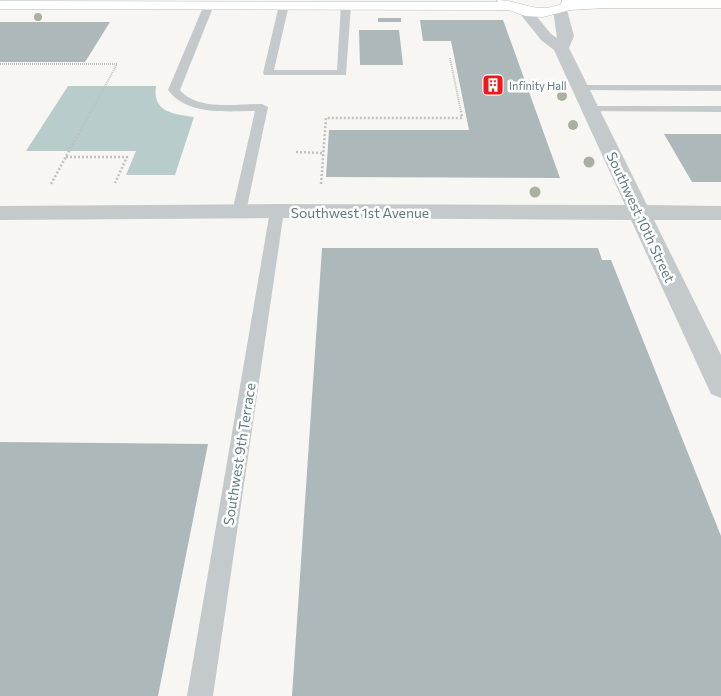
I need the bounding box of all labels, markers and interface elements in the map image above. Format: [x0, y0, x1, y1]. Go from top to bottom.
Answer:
building icon: Infinity Hall [481, 73, 505, 97]
place label: Infinity Hall [509, 79, 567, 92]
street label: Southwest 10th Street [603, 149, 679, 285]
street label: Southwest 1st Avenue [291, 204, 429, 221]
street label: Southwest 9th Terrace [219, 382, 259, 526]

